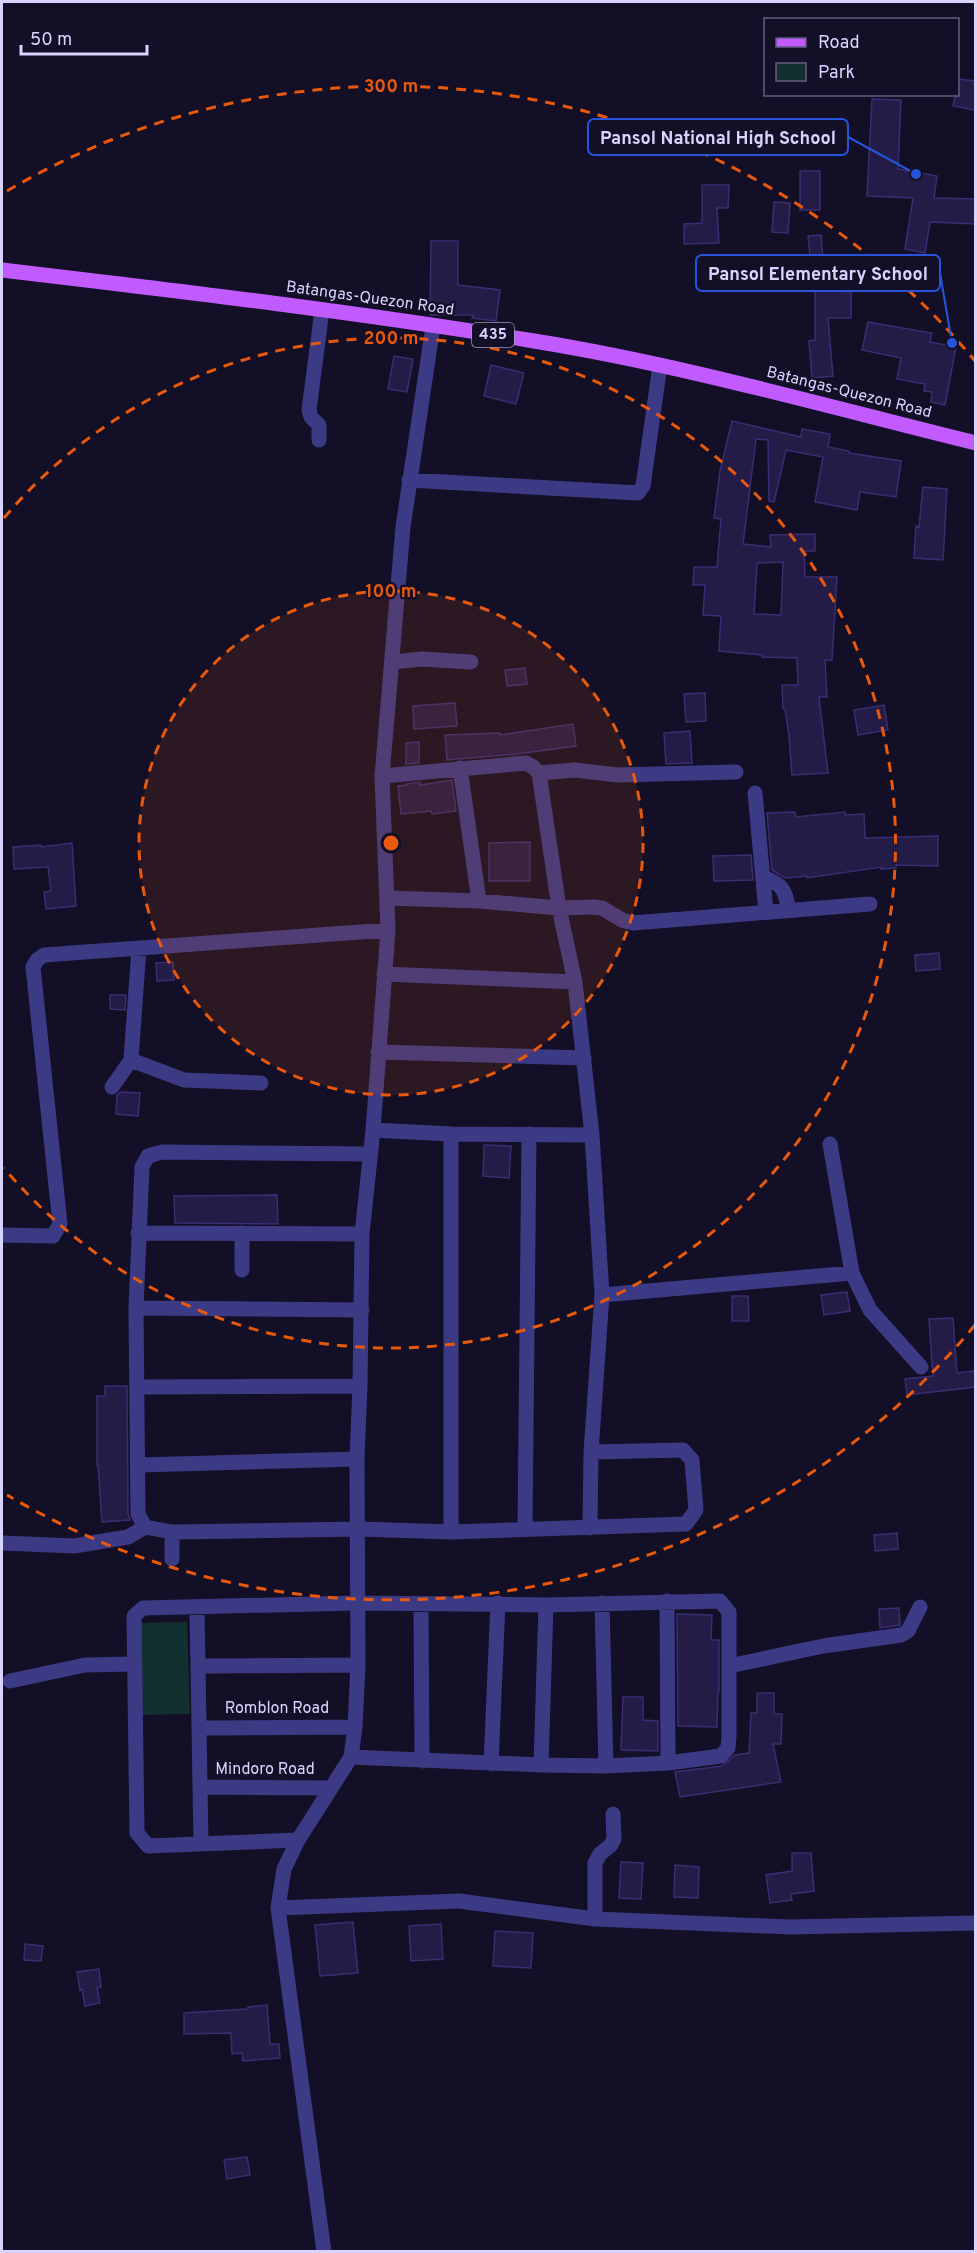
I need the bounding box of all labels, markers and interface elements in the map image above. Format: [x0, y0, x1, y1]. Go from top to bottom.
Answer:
scale bar [21, 18, 147, 56]
legend [764, 18, 959, 96]
text: 50 m [30, 29, 72, 52]
text: Road [818, 32, 860, 55]
text: Park [818, 62, 855, 85]
text: 300 m [364, 76, 418, 99]
callout: Pansol National High School [588, 119, 848, 155]
text: Pansol National High School [600, 128, 836, 151]
callout: Pansol Elementary School [696, 255, 940, 291]
text: Pansol Elementary School [708, 264, 928, 287]
street label: Batangas-Quezon Road [285, 277, 455, 321]
road number: 435 [472, 323, 514, 347]
text: 200 m [363, 328, 419, 351]
street label: Batangas-Quezon Road [764, 363, 934, 423]
text: 100 m [365, 581, 417, 604]
centre of rings [381, 833, 401, 853]
street label: Romblon Road [225, 1699, 329, 1719]
street label: Mindoro Road [215, 1760, 315, 1780]

